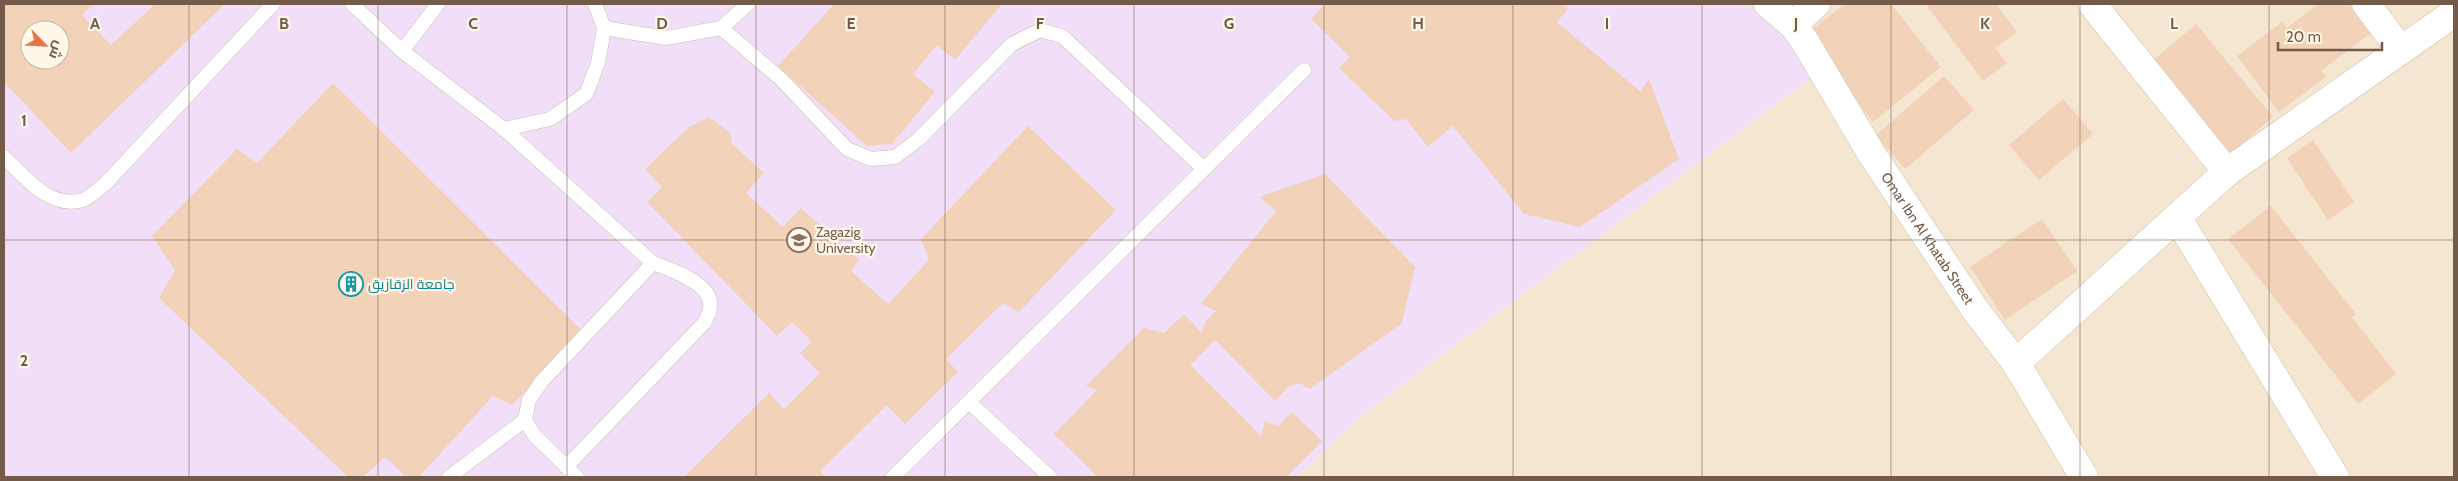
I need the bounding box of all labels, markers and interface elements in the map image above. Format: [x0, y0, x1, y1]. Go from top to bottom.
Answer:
text: A [90, 14, 100, 33]
text: B [279, 14, 289, 33]
text: C [468, 14, 478, 33]
text: D [656, 14, 668, 33]
text: E [846, 14, 856, 33]
text: F [1036, 14, 1045, 33]
text: G [1224, 14, 1234, 33]
text: H [1412, 14, 1424, 33]
text: I [1605, 14, 1609, 33]
text: J [1793, 14, 1798, 33]
text: K [1980, 14, 1990, 33]
text: L [2170, 14, 2178, 33]
north arrow [20, 20, 70, 70]
scale bar [2278, 20, 2382, 52]
text: 20 m [2286, 28, 2321, 46]
text: ش [45, 38, 69, 62]
text: 1 [21, 111, 27, 130]
street label: Omar Ibn Al Khatab Street [1877, 169, 1978, 308]
place label: Zagazig University [816, 223, 876, 257]
school or university icon: Zagazig University [786, 227, 812, 253]
building icon: جامعة الزقازيق [338, 271, 364, 297]
place label: جامعة الزقازيق [368, 275, 455, 293]
text: 2 [20, 351, 28, 370]

